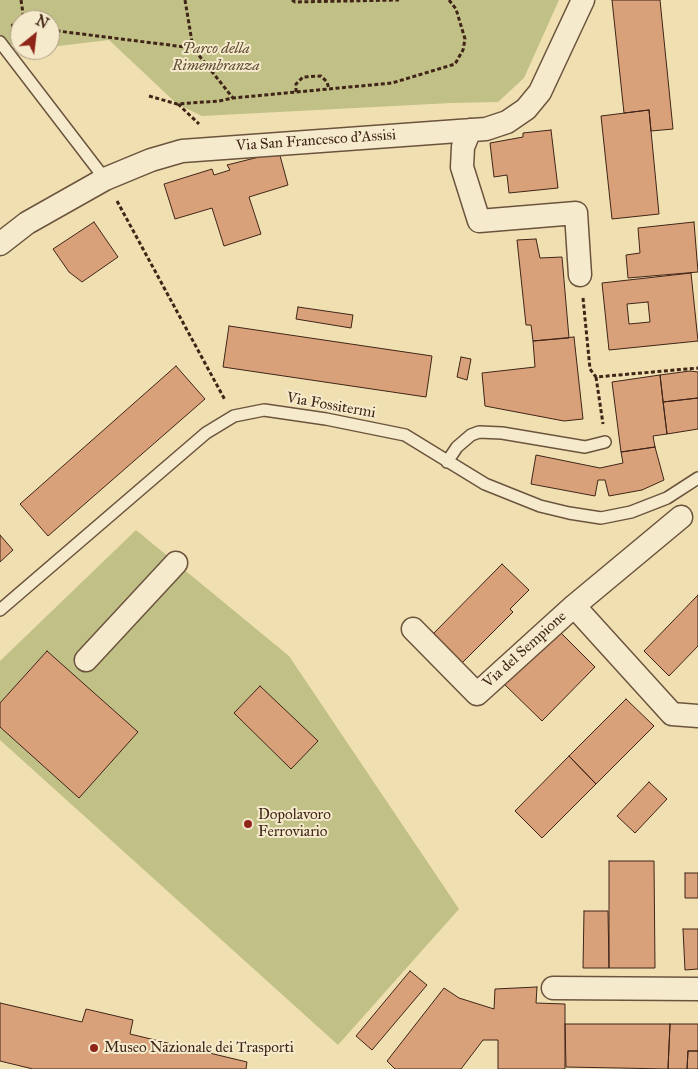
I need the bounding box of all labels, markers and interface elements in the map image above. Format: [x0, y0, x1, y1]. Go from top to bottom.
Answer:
north arrow [10, 10, 60, 60]
text: N [33, 12, 51, 33]
park label: Parco della Rimembranza [172, 40, 260, 75]
street label: Via San Francesco d'Assisi [235, 126, 397, 156]
street label: Via Fossitermi [285, 389, 377, 423]
street label: Via del Sempione [480, 608, 570, 692]
place label: Dopolavoro Ferroviario [258, 806, 331, 841]
marker: Dopolavoro Ferroviario [242, 818, 254, 830]
place label: Museo Nazionale dei Trasporti [104, 1039, 294, 1057]
marker: Museo Nazionale dei Trasporti [88, 1042, 100, 1054]

